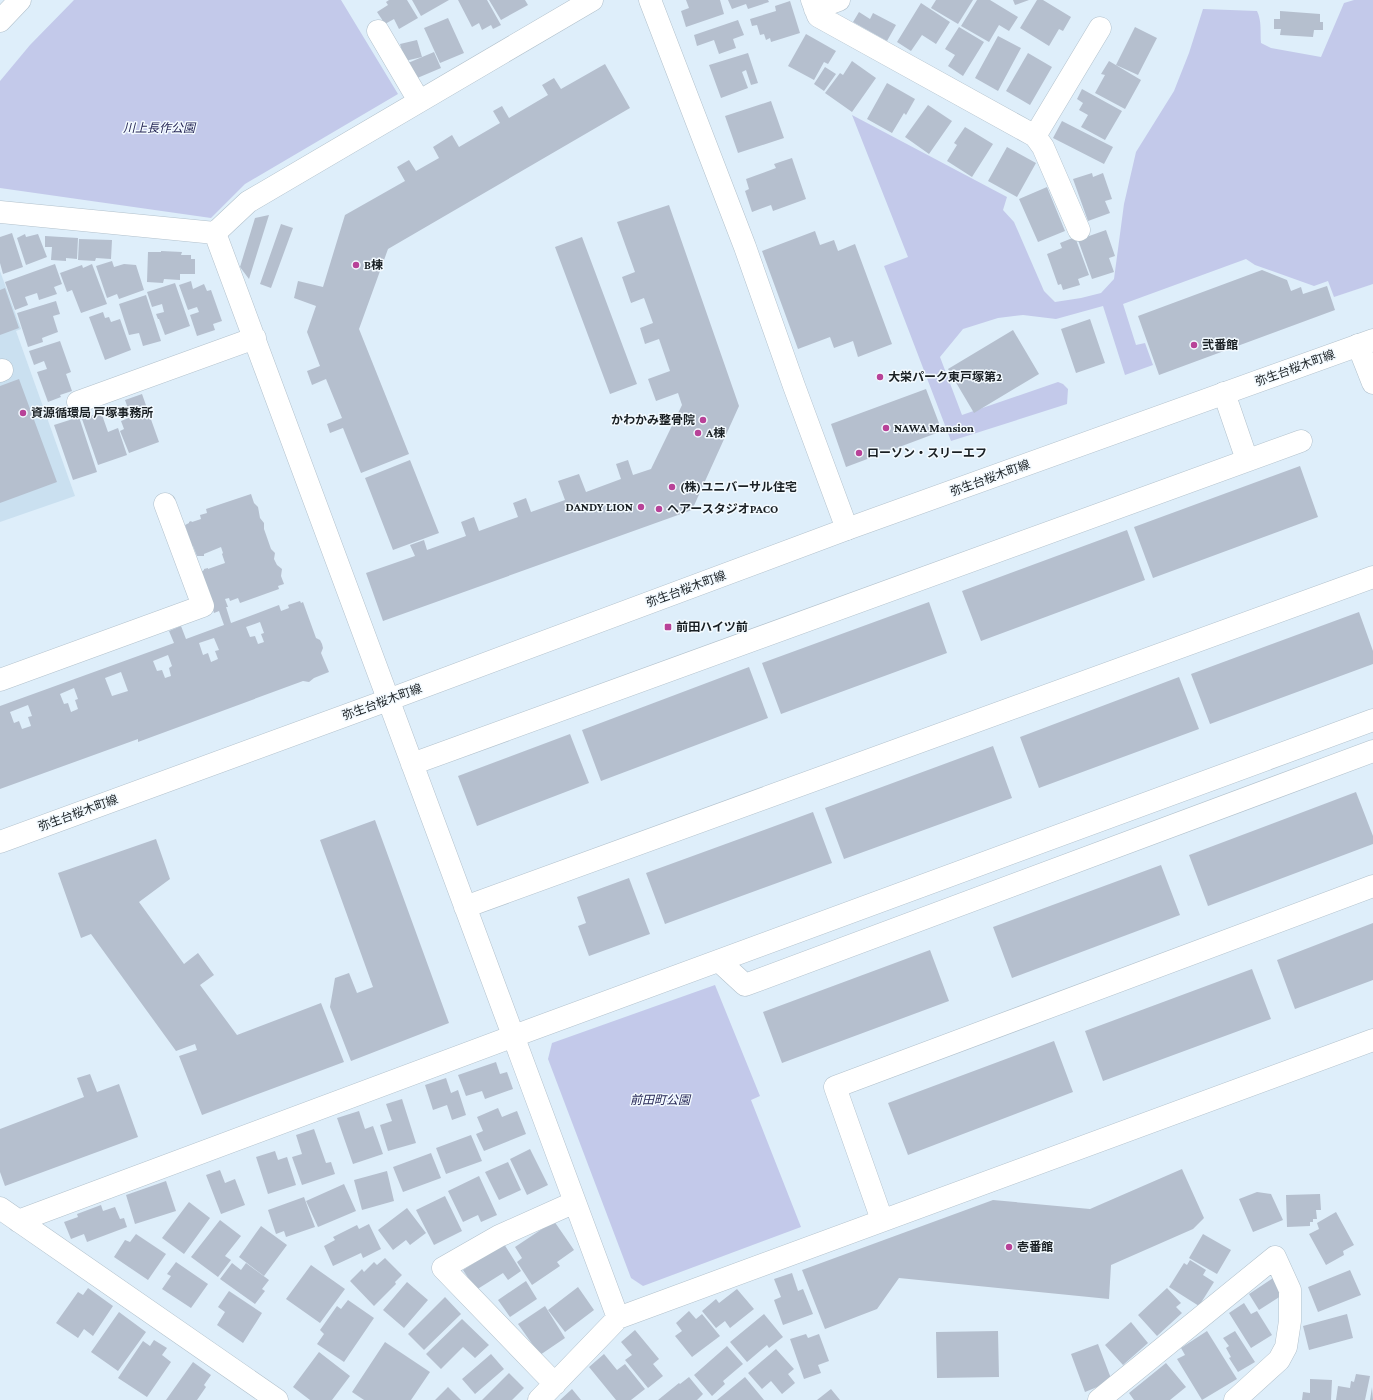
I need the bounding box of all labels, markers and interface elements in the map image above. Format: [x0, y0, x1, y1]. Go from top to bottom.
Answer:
park label: 川上長作公園 [123, 121, 197, 135]
place label: B棟 [364, 258, 383, 272]
marker: B棟 [351, 260, 361, 270]
place label: 弐番館 [1202, 338, 1238, 352]
marker: 弐番館 [1189, 340, 1199, 350]
street label: 弥生台桜木町線 [1253, 347, 1337, 389]
place label: 大栄パーク東戸塚第2 [888, 370, 1002, 384]
marker: 大栄パーク東戸塚第2 [875, 372, 885, 382]
place label: 資源循環局 戸塚事務所 [31, 406, 153, 420]
marker: 資源循環局 戸塚事務所 [18, 408, 28, 418]
place label: かわかみ整骨院 [611, 413, 695, 427]
marker: かわかみ整骨院 [698, 415, 708, 425]
place label: NAWA Mansion [894, 421, 974, 435]
marker: NAWA Mansion [881, 423, 891, 433]
place label: A棟 [705, 426, 725, 440]
marker: A棟 [693, 428, 703, 438]
place label: ローソン・スリーエフ [867, 446, 987, 460]
marker: ローソン・スリーエフ [854, 448, 864, 458]
street label: 弥生台桜木町線 [948, 457, 1032, 499]
place label: (株)ユニバーサル住宅 [680, 480, 797, 494]
marker: (株)ユニバーサル住宅 [667, 482, 677, 492]
place label: DANDY LION [566, 500, 633, 514]
marker: DANDY LION [636, 502, 646, 512]
place label: ヘアースタジオPACO [667, 502, 778, 516]
marker: ヘアースタジオPACO [654, 504, 664, 514]
street label: 弥生台桜木町線 [644, 568, 728, 610]
place label: 前田ハイツ前 [676, 620, 748, 634]
marker: 前田ハイツ前 [663, 622, 673, 632]
street label: 弥生台桜木町線 [340, 681, 424, 723]
street label: 弥生台桜木町線 [36, 792, 120, 834]
park label: 前田町公園 [630, 1093, 692, 1107]
place label: 壱番館 [1017, 1240, 1053, 1254]
marker: 壱番館 [1004, 1242, 1014, 1252]

